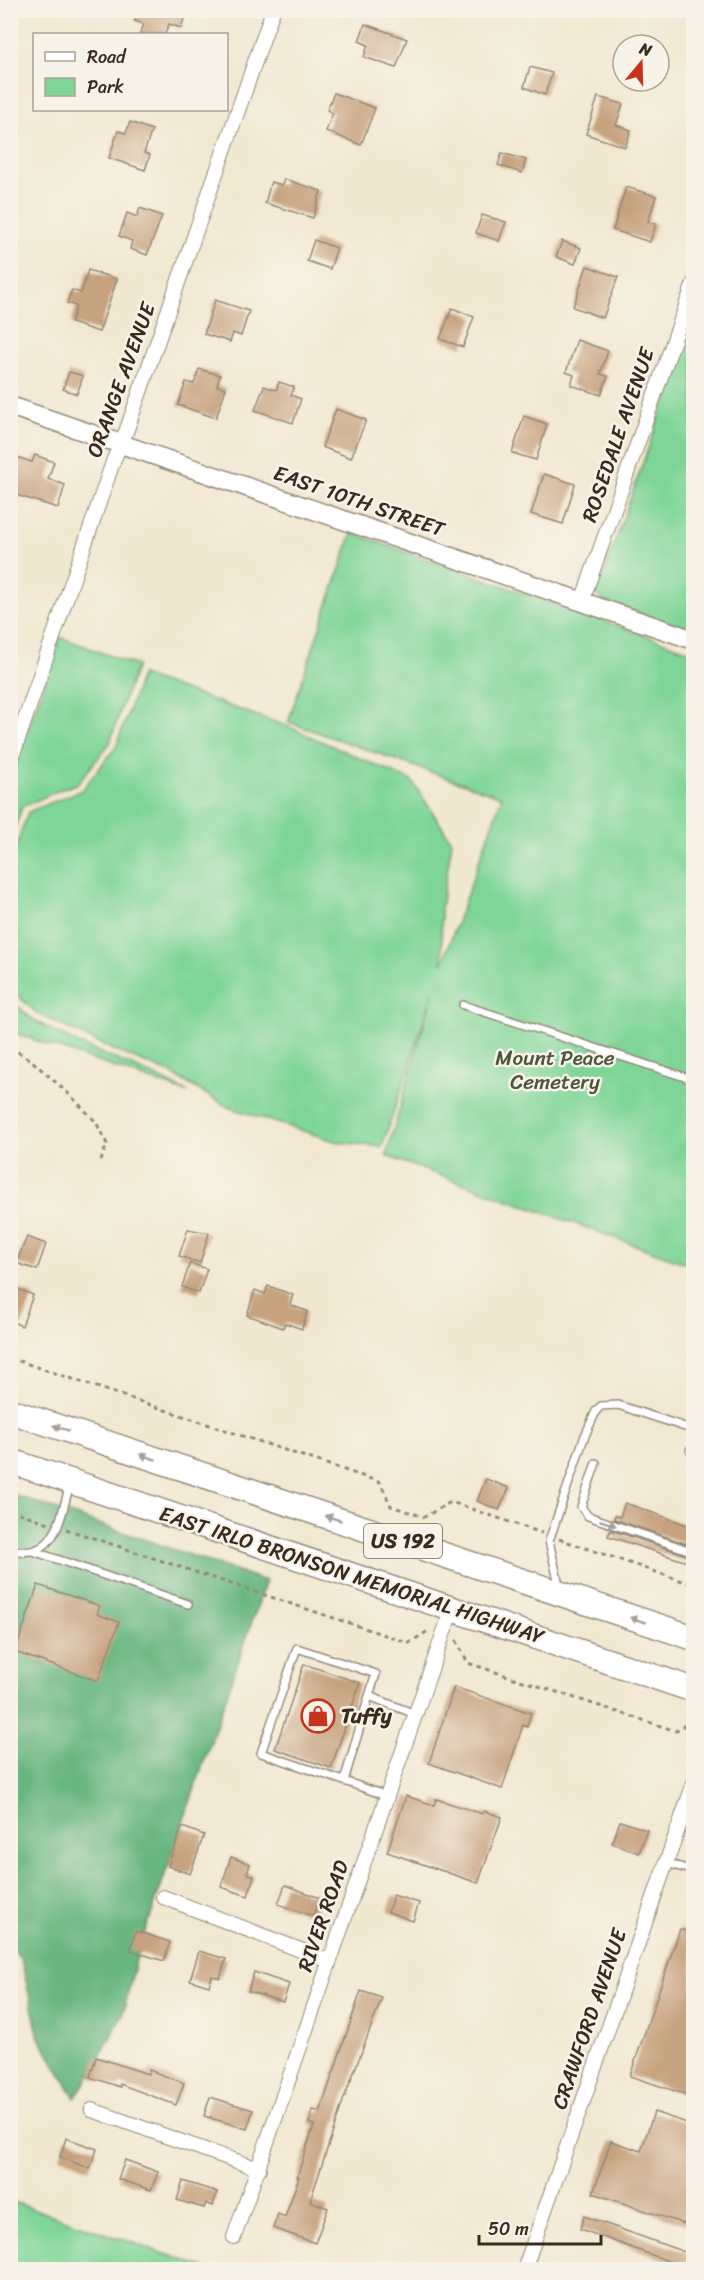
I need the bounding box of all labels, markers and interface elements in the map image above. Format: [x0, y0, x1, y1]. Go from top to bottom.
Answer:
legend [33, 33, 228, 111]
north arrow [611, 33, 671, 93]
text: N [635, 33, 657, 65]
text: Road [87, 41, 127, 73]
text: Park [87, 71, 124, 103]
street label: ORANGE AVENUE [75, 296, 167, 463]
street label: ROSEDALE AVENUE [570, 341, 666, 527]
street label: EAST 10TH STREET [268, 454, 452, 549]
park label: Mount Peace Cemetery [495, 1039, 615, 1101]
one-way arrow [52, 1422, 70, 1432]
one-way arrow [139, 1451, 157, 1461]
street label: EAST IRLO BRONSON MEMORIAL HIGHWAY [154, 1495, 550, 1655]
one-way arrow [324, 1513, 342, 1523]
one-way arrow [599, 1519, 617, 1529]
road number: US 192 [364, 1524, 442, 1558]
one-way arrow [629, 1614, 647, 1624]
place label: Tuffy [341, 1697, 393, 1735]
shop icon: Tuffy [300, 1698, 336, 1734]
street label: RIVER ROAD [286, 1855, 360, 1977]
street label: CRAWFORD AVENUE [540, 1922, 638, 2114]
scale bar [479, 2208, 600, 2246]
text: 50 m [488, 2213, 529, 2245]

